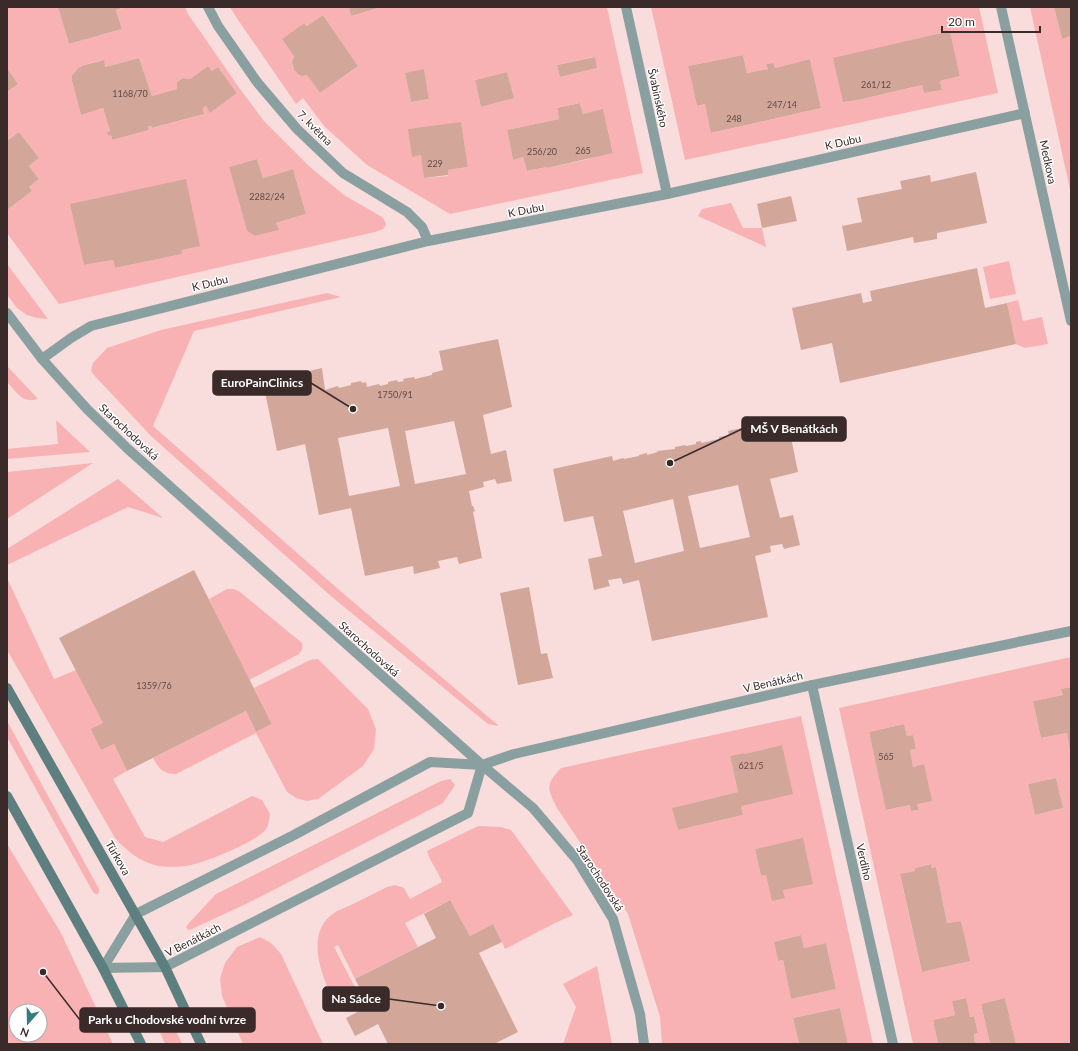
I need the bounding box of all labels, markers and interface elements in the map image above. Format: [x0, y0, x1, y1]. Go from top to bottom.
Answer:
scale bar [942, 8, 1040, 34]
text: 20 m [948, 14, 975, 29]
street label: Švabinského [646, 67, 671, 129]
house number: 261/12 [861, 79, 891, 90]
house number: 1168/70 [112, 88, 148, 99]
house number: 247/14 [767, 99, 797, 110]
street label: 7. května [295, 107, 336, 148]
house number: 248 [726, 113, 742, 124]
street label: K Dubu [823, 131, 862, 152]
street label: Medkova [1038, 139, 1059, 185]
house number: 265 [575, 145, 591, 156]
house number: 256/20 [527, 146, 557, 157]
house number: 229 [427, 158, 443, 169]
house number: 2282/24 [249, 191, 285, 202]
street label: K Dubu [507, 200, 545, 219]
street label: K Dubu [190, 272, 229, 293]
callout: EuroPainClinics [213, 371, 311, 395]
text: EuroPainClinics [221, 375, 303, 390]
house number: 1750/91 [377, 389, 413, 400]
street label: Starochodovská [97, 401, 162, 462]
callout: MŠ V Benátkách [742, 417, 846, 441]
text: MŠ V Benátkách [750, 421, 838, 436]
street label: Starochodovská [337, 618, 402, 679]
street label: V Benátkách [742, 668, 804, 695]
house number: 1359/76 [136, 680, 172, 691]
house number: 565 [878, 751, 894, 762]
house number: 621/5 [739, 760, 763, 771]
street label: Türkova [103, 838, 134, 877]
street label: Starochodovská [574, 842, 627, 913]
street label: Verdiho [854, 842, 875, 882]
street label: V Benátkách [163, 920, 223, 959]
callout: Na Sádce [323, 987, 389, 1011]
text: Na Sádce [331, 991, 381, 1006]
north arrow [8, 1003, 48, 1043]
callout: Park u Chodovské vodní tvrze [80, 1008, 255, 1032]
text: Park u Chodovské vodní tvrze [88, 1012, 247, 1027]
text: N [18, 1025, 31, 1040]

